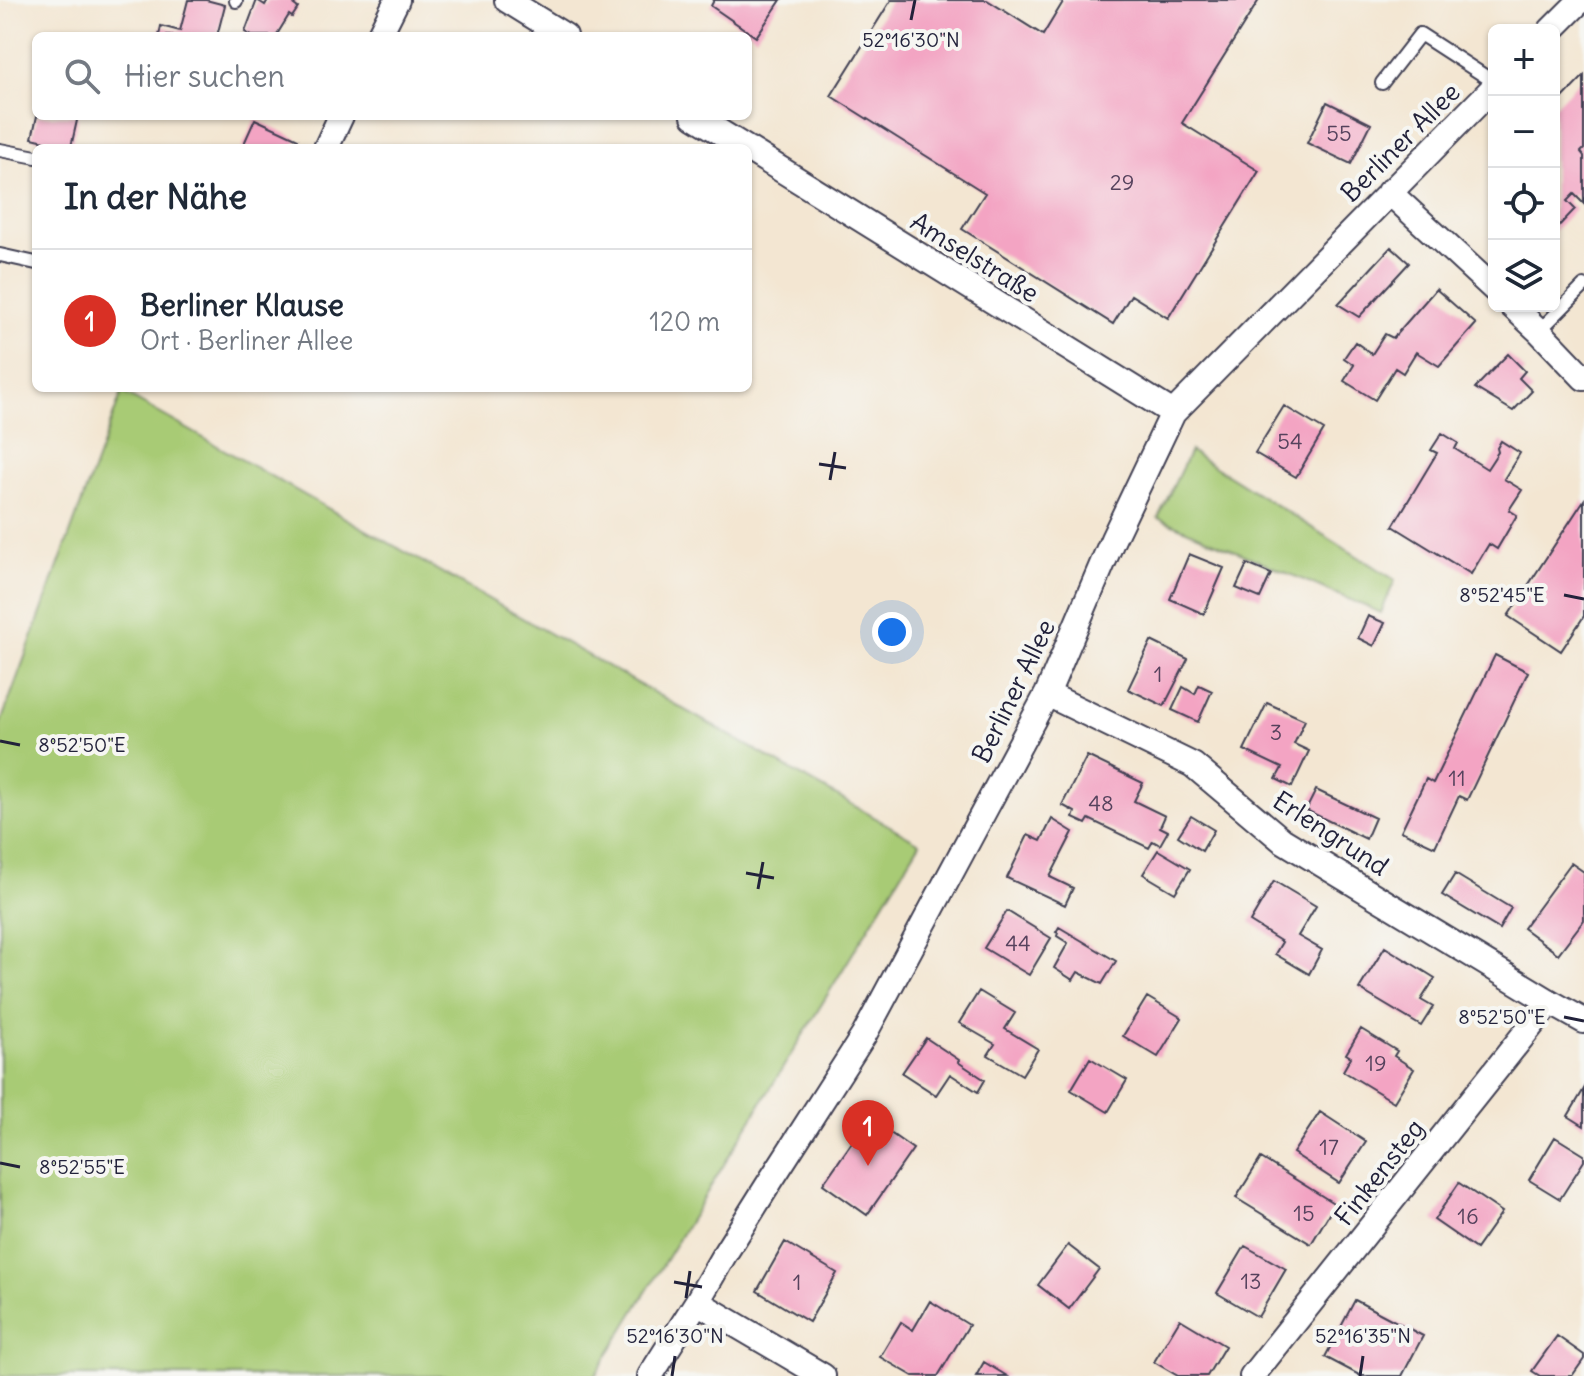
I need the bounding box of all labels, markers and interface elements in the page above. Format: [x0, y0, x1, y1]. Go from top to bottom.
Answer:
map controls [1488, 24, 1560, 312]
button: + [1488, 24, 1560, 96]
text: 52°16'30"N [862, 27, 960, 52]
search box [32, 32, 752, 120]
icon: search [60, 54, 104, 98]
text: Hier suchen [124, 57, 285, 95]
street label: Berliner Allee [1333, 75, 1467, 209]
button: − [1488, 96, 1560, 168]
house number: 55 [1326, 119, 1352, 147]
house number: 29 [1110, 168, 1134, 196]
button: locate [1488, 168, 1560, 240]
text: In der Nähe [64, 175, 247, 218]
street label: Amselstraße [905, 205, 1045, 309]
button: layers [1488, 240, 1560, 312]
text: Berliner Klause [140, 286, 344, 324]
text: 1 [85, 305, 95, 338]
text: 120 m [649, 305, 720, 338]
text: Ort · Berliner Allee [140, 324, 353, 357]
house number: 54 [1277, 427, 1303, 455]
text: 8°52'45"E [1459, 582, 1545, 607]
your location [872, 612, 912, 652]
street label: Berliner Allee [964, 614, 1062, 768]
house number: 1 [1154, 660, 1162, 688]
house number: 3 [1270, 718, 1282, 746]
text: 8°52'50"E [38, 732, 126, 757]
house number: 11 [1448, 764, 1466, 792]
street label: Erlengrund [1267, 783, 1395, 883]
house number: 48 [1088, 789, 1114, 817]
house number: 44 [1005, 929, 1031, 957]
text: 8°52'50"E [1458, 1004, 1546, 1029]
house number: 19 [1365, 1049, 1387, 1077]
pin: 1 [842, 1100, 894, 1166]
street label: Finkensteg [1327, 1112, 1431, 1232]
house number: 17 [1319, 1133, 1339, 1161]
text: 8°52'55"E [39, 1154, 125, 1179]
house number: 15 [1293, 1199, 1315, 1227]
house number: 16 [1457, 1202, 1479, 1230]
house number: 13 [1240, 1267, 1262, 1295]
house number: 1 [793, 1268, 801, 1296]
text: 52°16'30"N [626, 1323, 724, 1348]
text: 52°16'35"N [1315, 1323, 1411, 1348]

